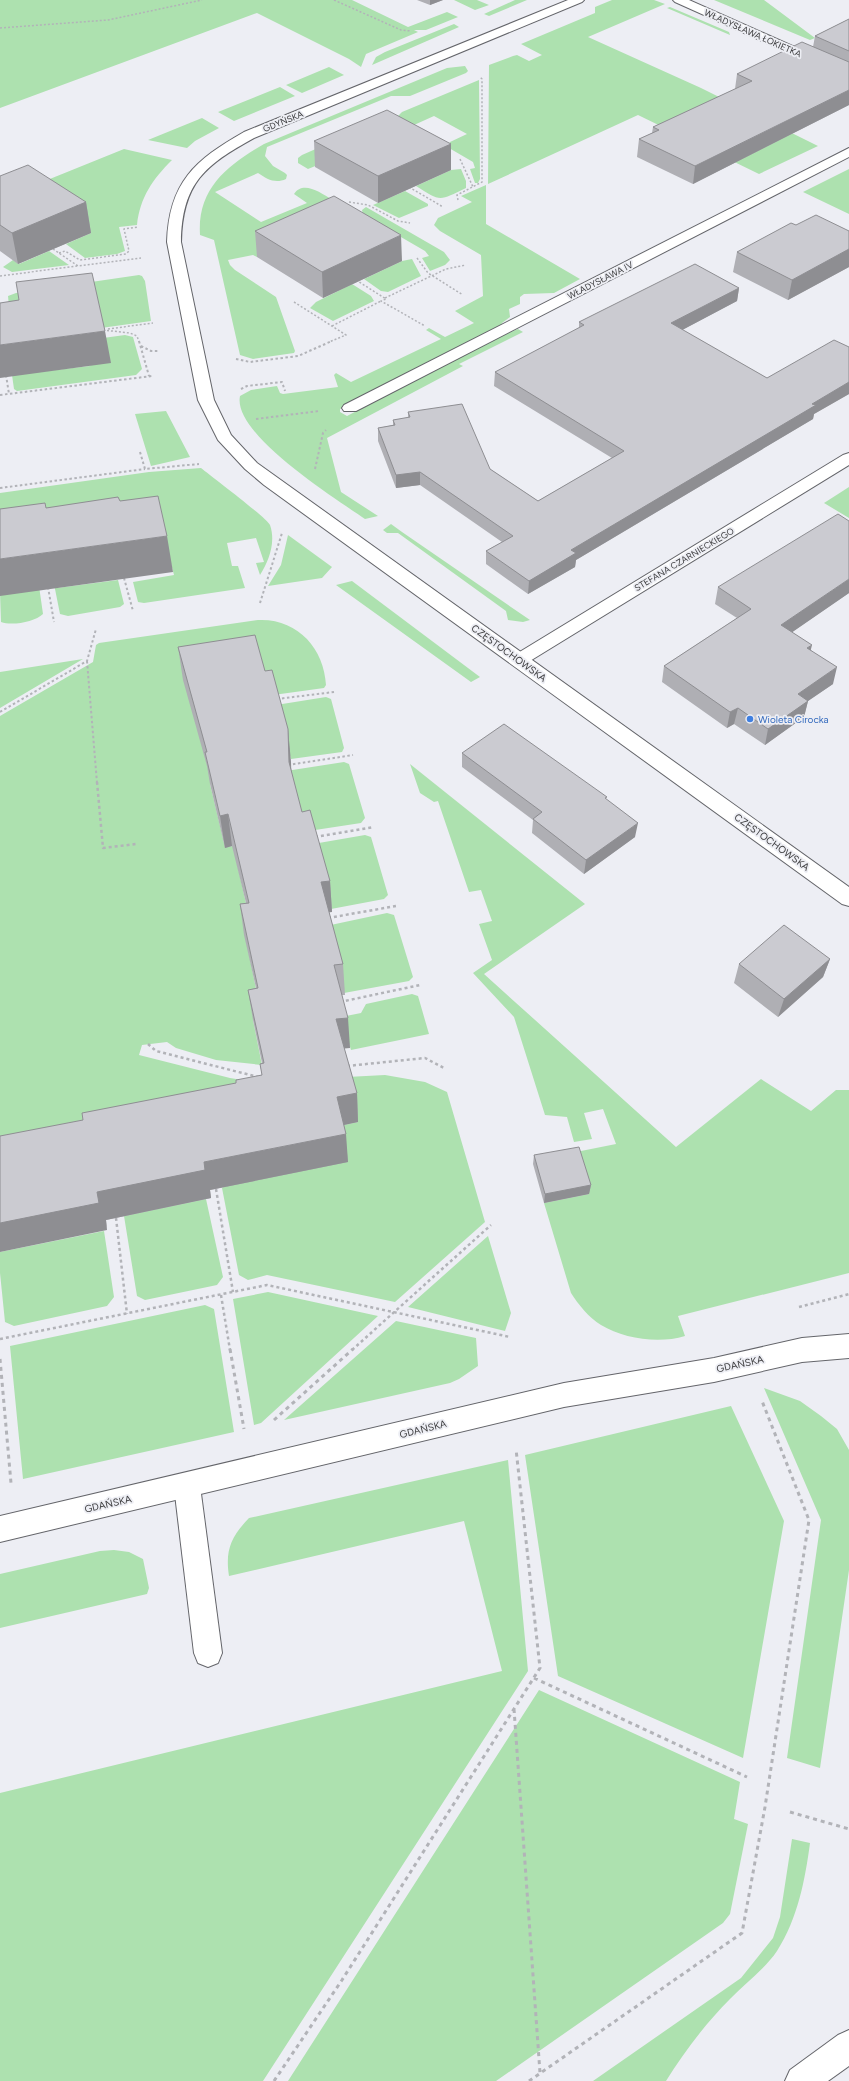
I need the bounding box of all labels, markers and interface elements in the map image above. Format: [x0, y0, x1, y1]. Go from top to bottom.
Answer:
street label: WŁADYSŁAWA ŁOKIETKA [703, 7, 803, 59]
street label: GDYŃSKA [261, 108, 305, 134]
street label: WŁADYSŁAWA IV [565, 258, 635, 301]
street label: STEFANA CZARNIECKIEGO [632, 525, 736, 593]
street label: CZĘSTOCHOWSKA [469, 621, 549, 685]
place label: Wioleta Cirocka [758, 713, 829, 726]
marker: Wioleta Cirocka [745, 714, 755, 724]
street label: CZĘSTOCHOWSKA [732, 810, 812, 874]
street label: GDAŃSKA [715, 1353, 765, 1375]
street label: GDAŃSKA [398, 1417, 448, 1441]
street label: GDAŃSKA [83, 1492, 133, 1516]

